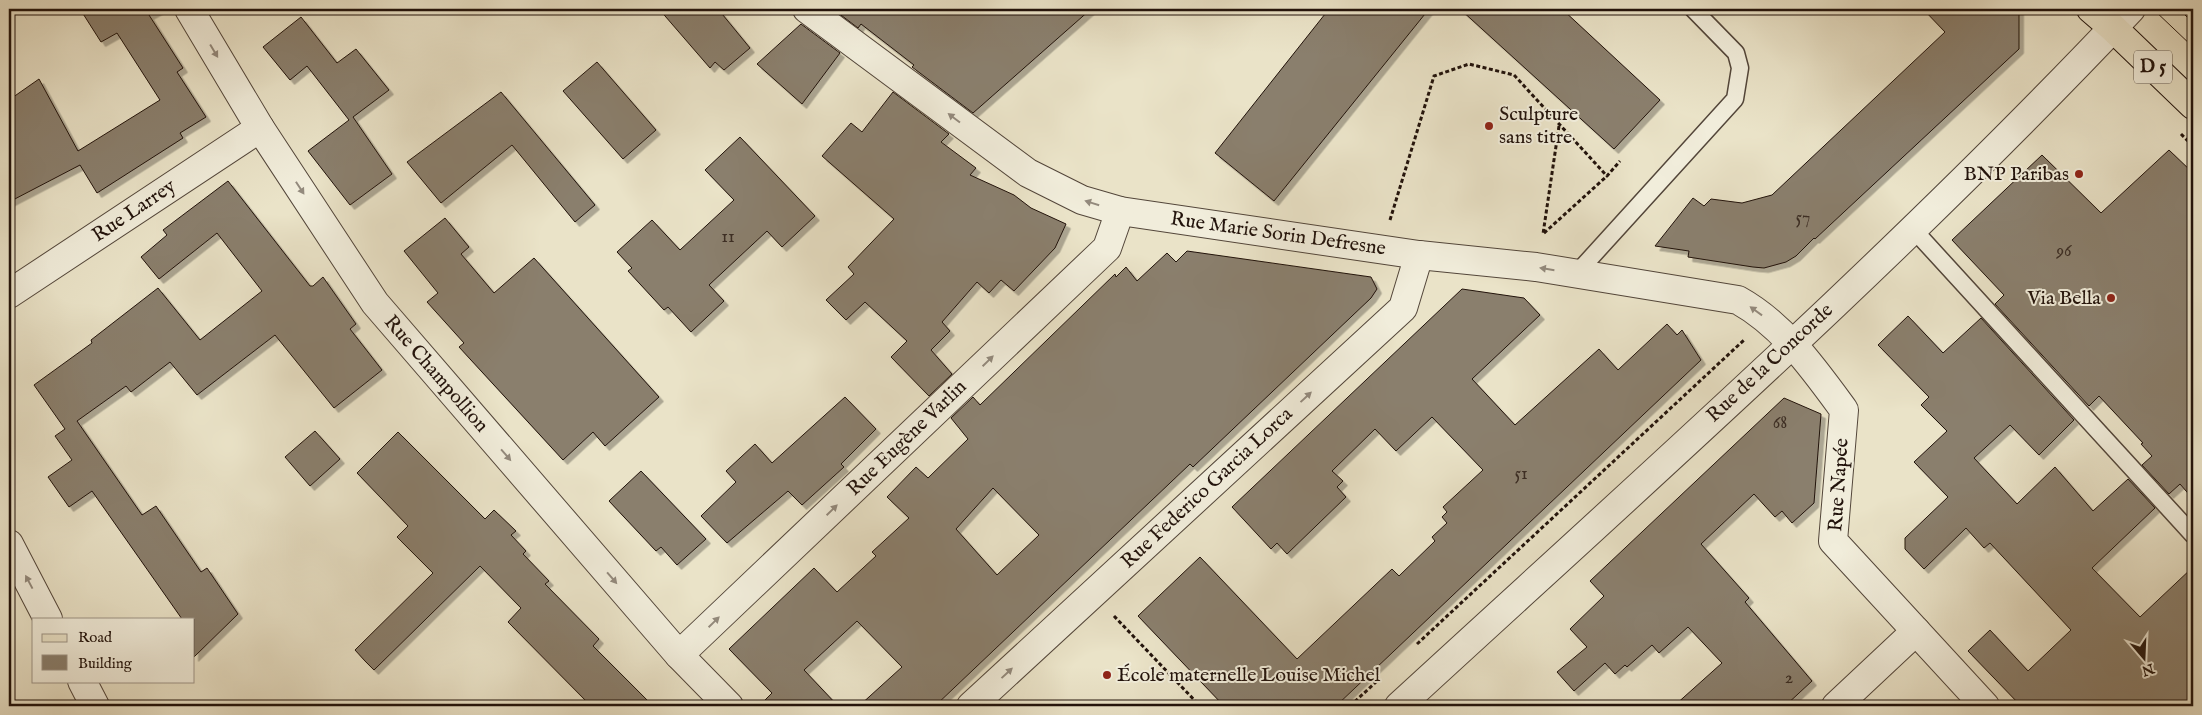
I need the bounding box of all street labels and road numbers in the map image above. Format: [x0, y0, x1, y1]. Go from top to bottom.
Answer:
road number: D 5 [2134, 51, 2172, 84]
street label: Rue Larrey [87, 174, 181, 248]
street label: Rue Marie Sorin Defresne [1169, 207, 1387, 261]
street label: Rue de la Concorde [1702, 298, 1838, 428]
street label: Rue Champollion [378, 310, 494, 438]
street label: Rue Eugène Varlin [842, 374, 972, 501]
street label: Rue Federico Garcia Lorca [1116, 402, 1298, 574]
street label: Rue Napée [1823, 437, 1855, 533]

